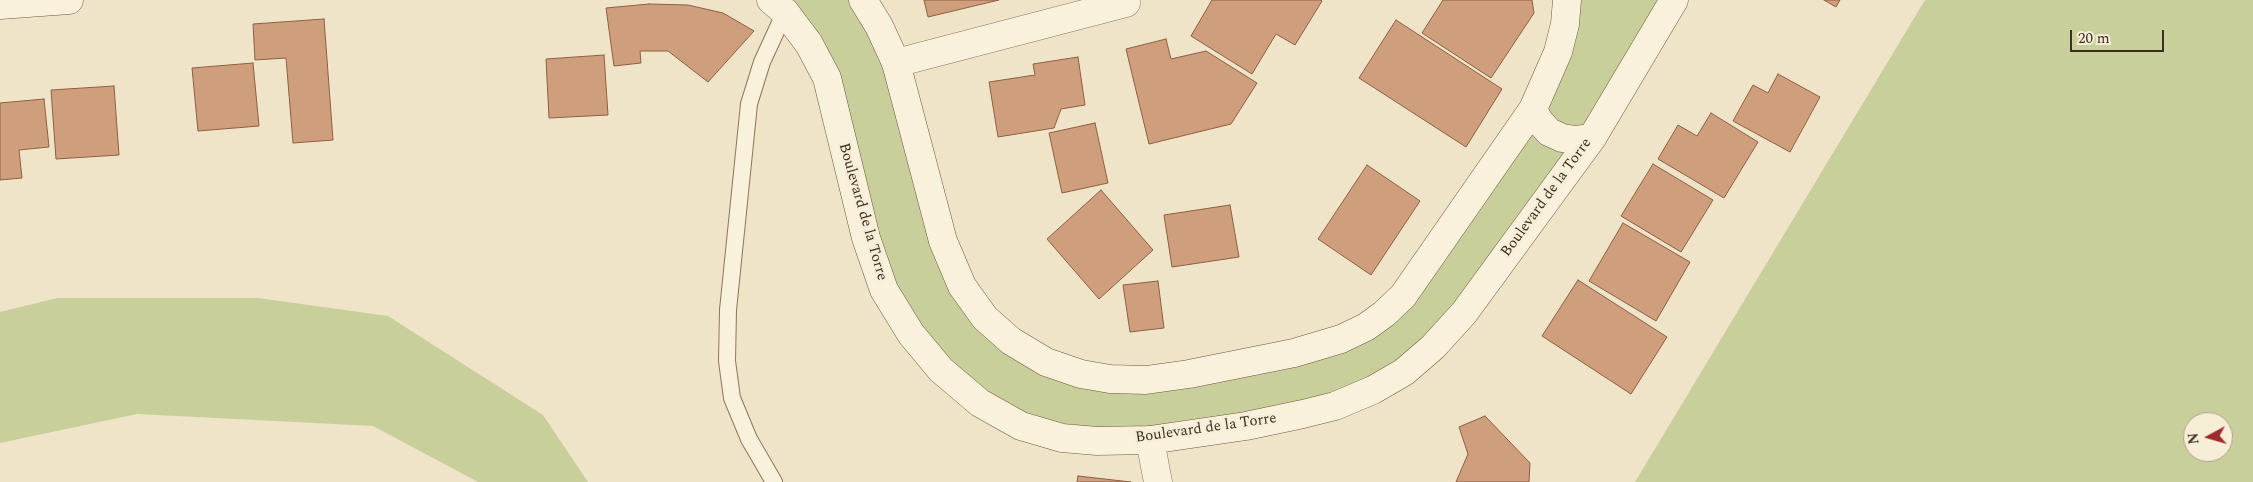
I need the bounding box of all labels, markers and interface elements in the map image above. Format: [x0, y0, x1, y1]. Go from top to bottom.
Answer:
scale bar [2073, 20, 2167, 52]
text: 20 m [2078, 27, 2110, 50]
street label: Boulevard de la Torre [1498, 135, 1596, 261]
street label: Boulevard de la Torre [834, 141, 890, 283]
street label: Boulevard de la Torre [1134, 410, 1278, 448]
north arrow [2183, 412, 2233, 462]
text: N [2183, 432, 2205, 445]

